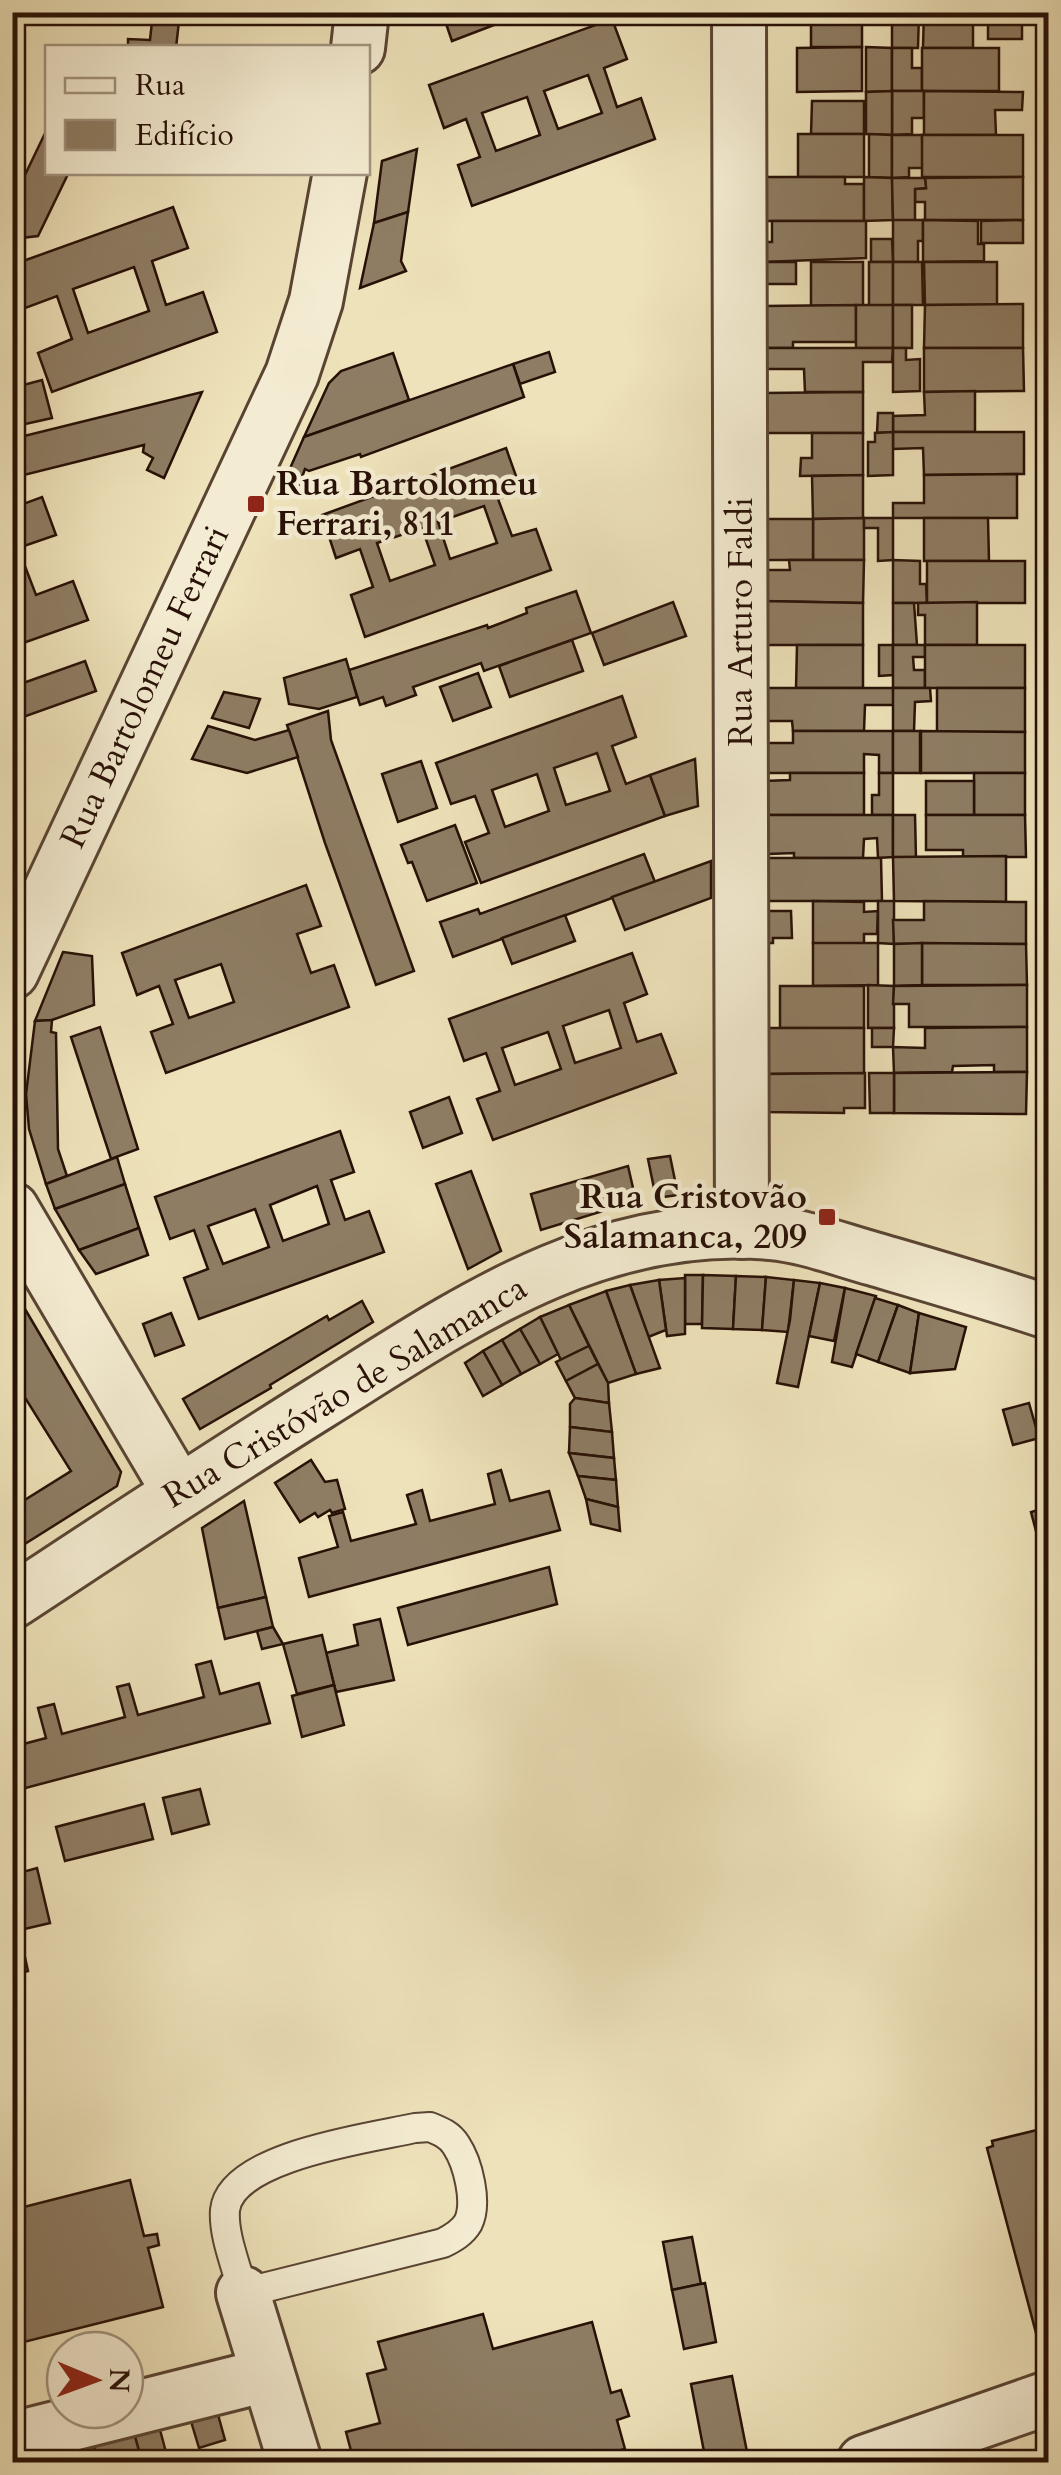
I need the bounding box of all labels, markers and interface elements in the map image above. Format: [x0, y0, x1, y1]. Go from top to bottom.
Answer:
legend [45, 45, 370, 175]
text: Rua [135, 65, 185, 106]
text: Edifício [135, 115, 234, 156]
place label: Rua Bartolomeu Ferrari, 811 [276, 460, 538, 548]
marker: Rua Bartolomeu Ferrari, 811 [245, 493, 267, 515]
street label: Rua Arturo Faldi [717, 497, 765, 747]
street label: Rua Bartolomeu Ferrari [49, 518, 241, 856]
place label: Rua Cristovão Salamanca, 209 [564, 1173, 807, 1261]
marker: Rua Cristovão Salamanca, 209 [816, 1206, 838, 1228]
street label: Rua Cristóvão de Salamanca [154, 1264, 536, 1520]
north arrow [45, 2330, 145, 2430]
text: N [100, 2368, 138, 2393]

